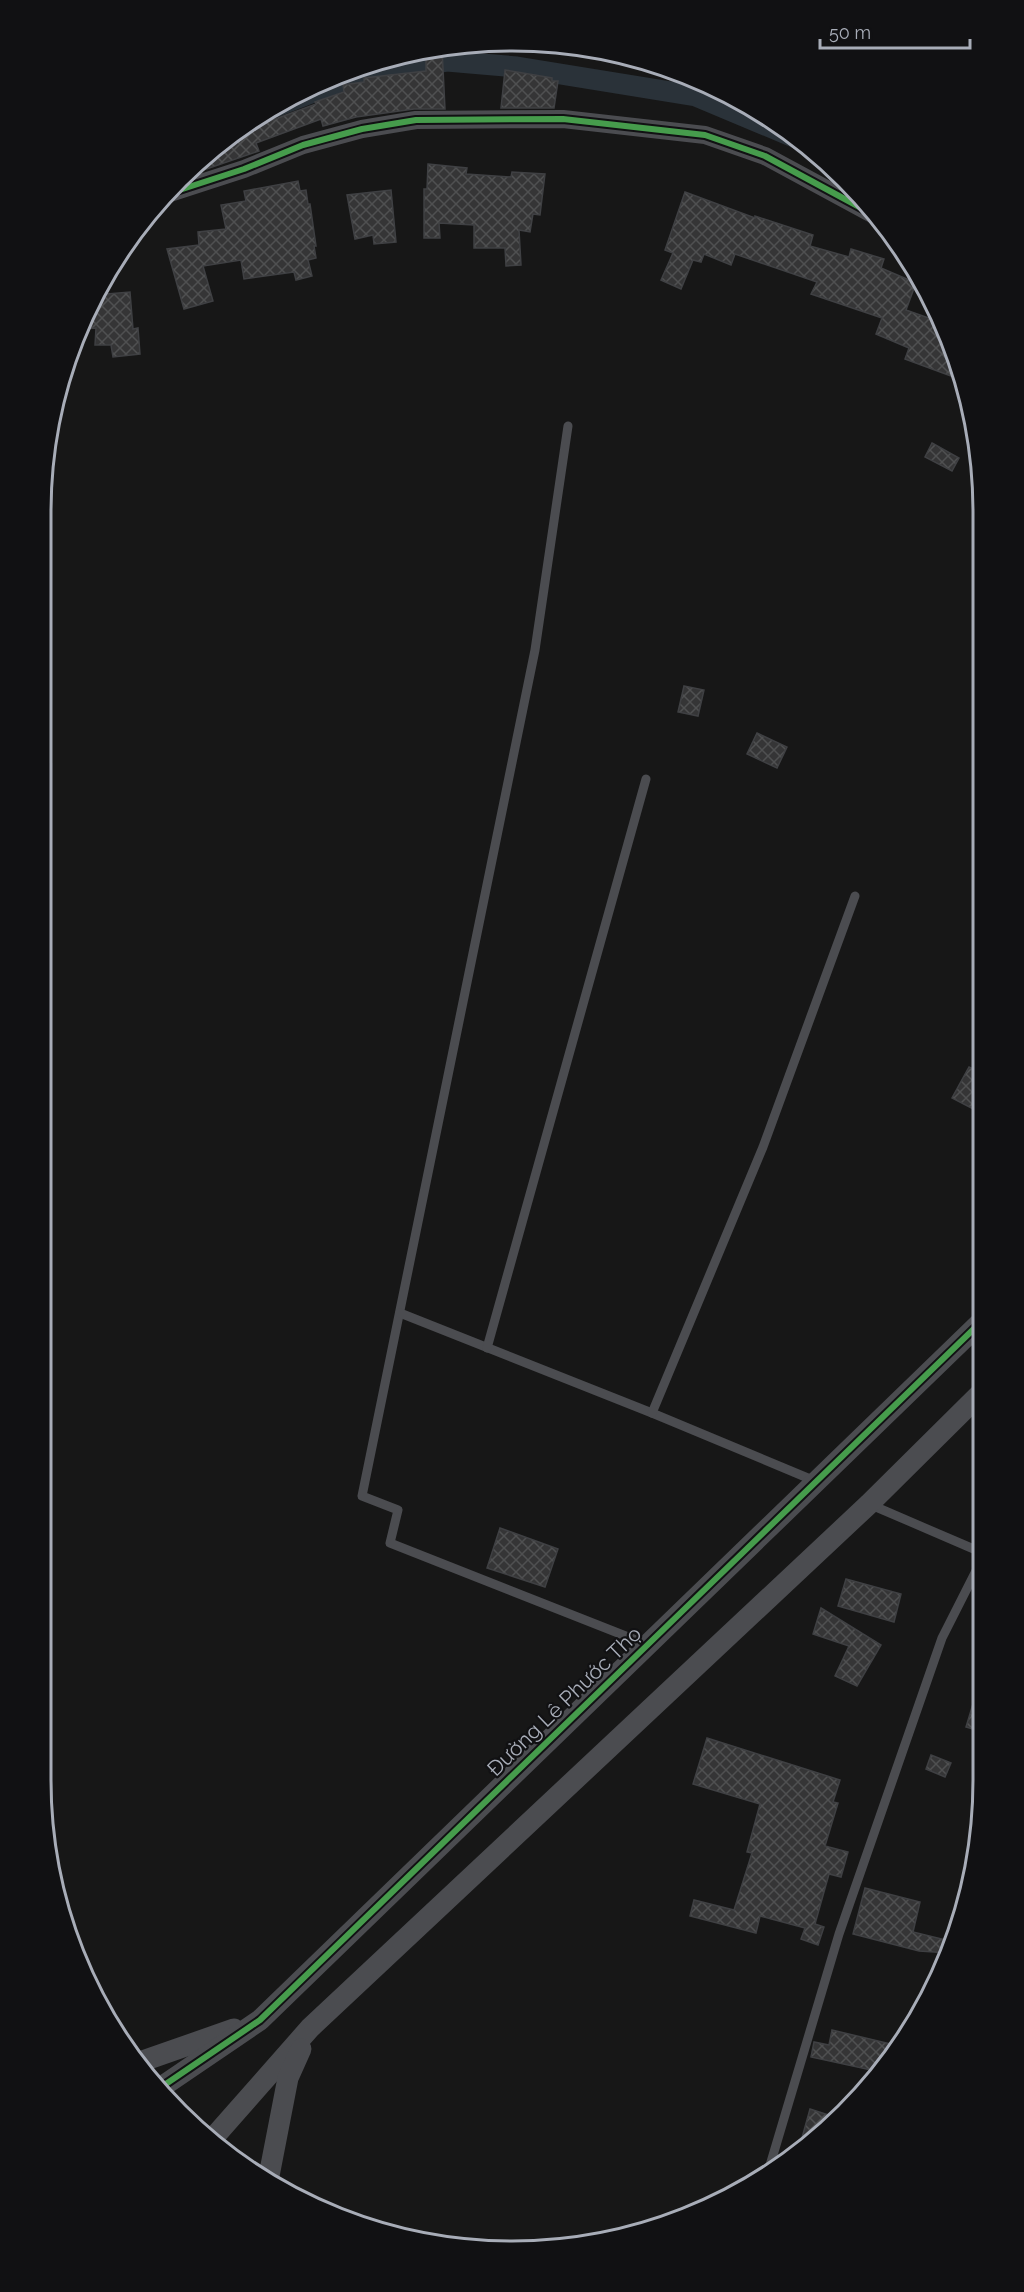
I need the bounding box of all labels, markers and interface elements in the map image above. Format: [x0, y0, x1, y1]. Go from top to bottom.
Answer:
scale bar [820, 12, 970, 50]
text: 50 m [829, 22, 871, 43]
street label: Đường Lê Phước Thọ [482, 1621, 646, 1781]

